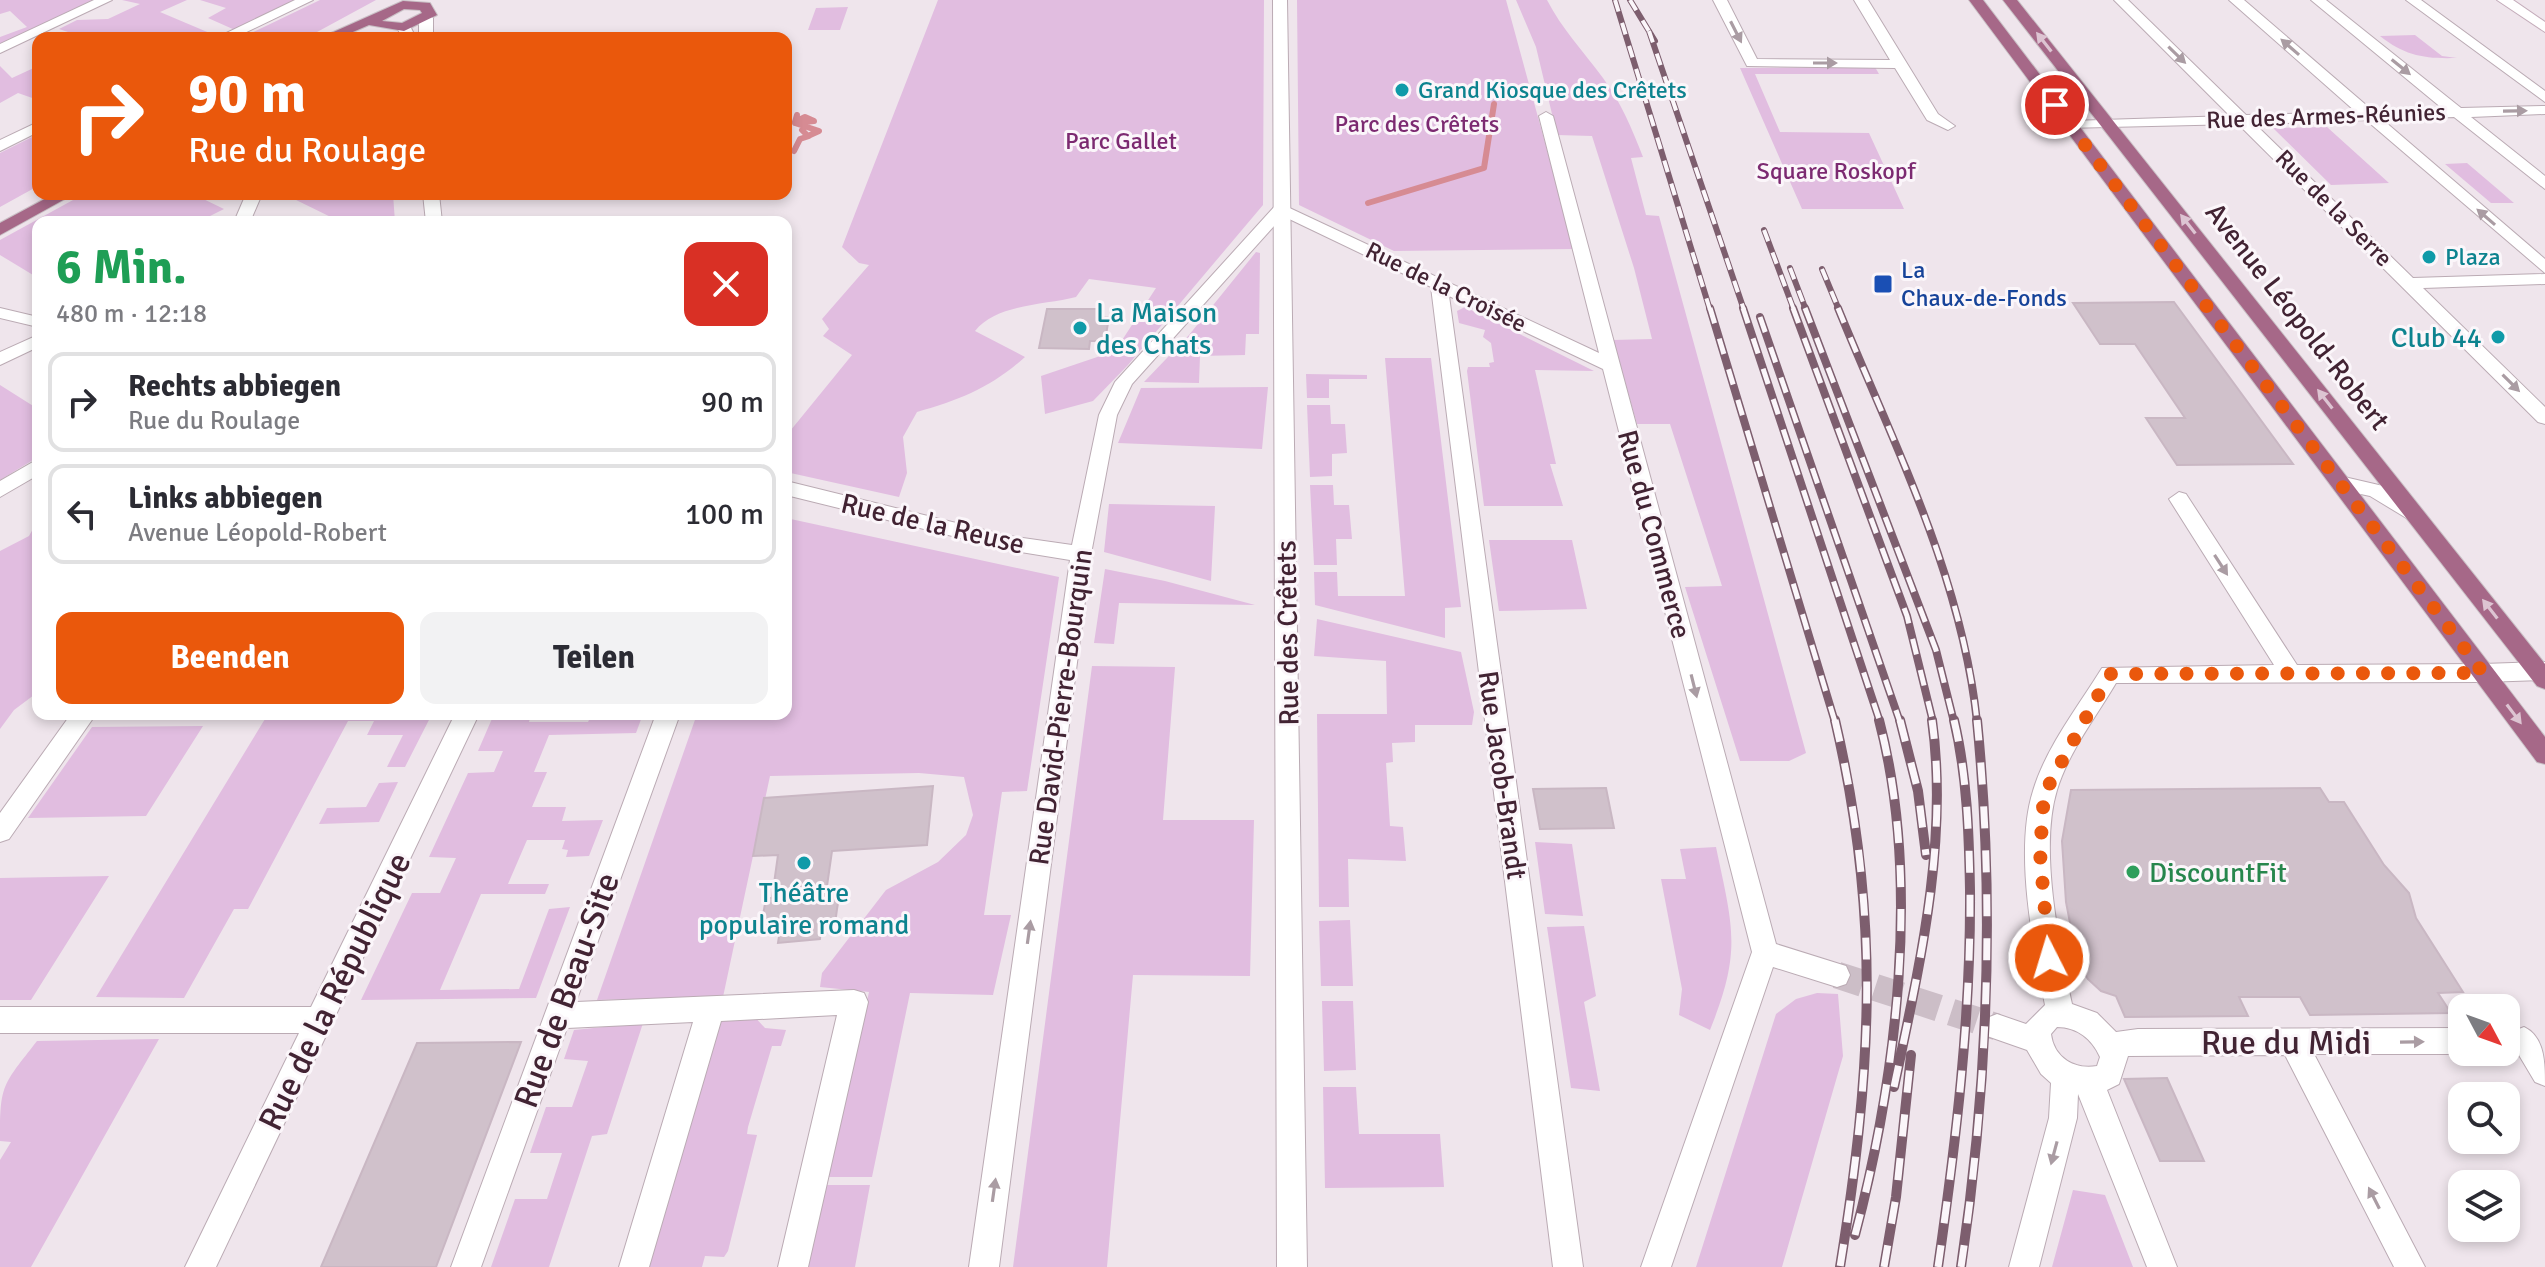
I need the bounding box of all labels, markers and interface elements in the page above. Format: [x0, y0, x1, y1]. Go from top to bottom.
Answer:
one-way arrow [1729, 20, 1743, 43]
one-way arrow [2036, 32, 2052, 52]
one-way arrow [2280, 38, 2299, 56]
one-way arrow [2167, 45, 2186, 63]
one-way arrow [1813, 57, 1838, 69]
one-way arrow [2390, 58, 2411, 75]
text: 90 m [188, 59, 306, 128]
icon: right [56, 64, 160, 168]
pin [2021, 71, 2089, 139]
place label: Grand Kiosque des Crêtets [1418, 75, 1687, 105]
marker: Grand Kiosque des Crêtets [1393, 81, 1411, 99]
icon: arrive [2033, 83, 2077, 127]
street label: Rue des Armes-Réunies [2206, 97, 2446, 135]
one-way arrow [2503, 105, 2528, 118]
park label: Parc des Crêtets [1335, 109, 1499, 139]
park label: Parc Gallet [1065, 126, 1177, 156]
text: Rue du Roulage [188, 128, 426, 173]
street label: Rue de la Serre [2269, 143, 2399, 273]
park label: Square Roskopf [1757, 156, 1916, 186]
street label: Avenue Léopold-Robert [2198, 196, 2397, 437]
one-way arrow [2477, 209, 2497, 226]
one-way arrow [2180, 214, 2197, 234]
street label: Rue de la Croisée [1361, 235, 1531, 339]
text: 6 Min. [56, 238, 187, 297]
button: close [684, 242, 768, 326]
place label: Plaza [2445, 242, 2501, 272]
marker: Plaza [2420, 248, 2438, 266]
place label: La Chaux-de-Fonds [1901, 255, 2067, 313]
marker: La Chaux-de-Fonds [1872, 273, 1894, 295]
place label: La Maison des Chats [1096, 296, 1217, 362]
text: 480 m · 12:18 [56, 298, 207, 330]
marker: La Maison des Chats [1071, 319, 1089, 337]
place label: Club 44 [2391, 321, 2482, 355]
marker: Club 44 [2489, 328, 2507, 346]
text: Rechts abbiegen [128, 368, 341, 405]
one-way arrow [2501, 373, 2519, 392]
icon: right [60, 380, 104, 424]
text: 90 m [701, 384, 764, 421]
one-way arrow [2317, 389, 2333, 409]
text: Rue du Roulage [128, 405, 300, 437]
street label: Rue du Commerce [1610, 426, 1698, 642]
text: Links abbiegen [128, 480, 323, 517]
street label: Rue de la Reuse [838, 486, 1028, 562]
icon: left [60, 492, 104, 536]
text: 100 m [685, 496, 764, 533]
text: Avenue Léopold-Robert [128, 517, 387, 549]
street label: Rue des Crêtets [1269, 540, 1307, 726]
street label: Rue David-Pierre-Bourquin [1022, 547, 1100, 867]
one-way arrow [2214, 554, 2228, 576]
one-way arrow [2482, 599, 2498, 619]
button: Beenden [56, 612, 404, 704]
button: Teilen [420, 612, 768, 704]
street label: Rue Jacob-Brandt [1471, 669, 1534, 882]
one-way arrow [1688, 673, 1700, 698]
one-way arrow [2505, 704, 2521, 724]
street label: Rue de la République [249, 846, 420, 1137]
marker: Théâtre populaire romand [795, 854, 813, 872]
place label: DiscountFit [2149, 856, 2287, 890]
marker: DiscountFit [2124, 863, 2142, 881]
street label: Rue de Beau-Site [505, 867, 629, 1114]
place label: Théâtre populaire romand [699, 876, 909, 942]
position arrow [2007, 916, 2091, 1000]
one-way arrow [1023, 919, 1036, 944]
north arrow [2448, 994, 2520, 1066]
map controls [2448, 994, 2520, 1242]
street label: Rue du Midi [2201, 1022, 2371, 1064]
one-way arrow [2400, 1036, 2425, 1048]
button: search [2448, 1082, 2520, 1154]
one-way arrow [2047, 1141, 2060, 1165]
button: layers [2448, 1170, 2520, 1242]
one-way arrow [988, 1177, 1001, 1202]
one-way arrow [2368, 1186, 2381, 1209]

